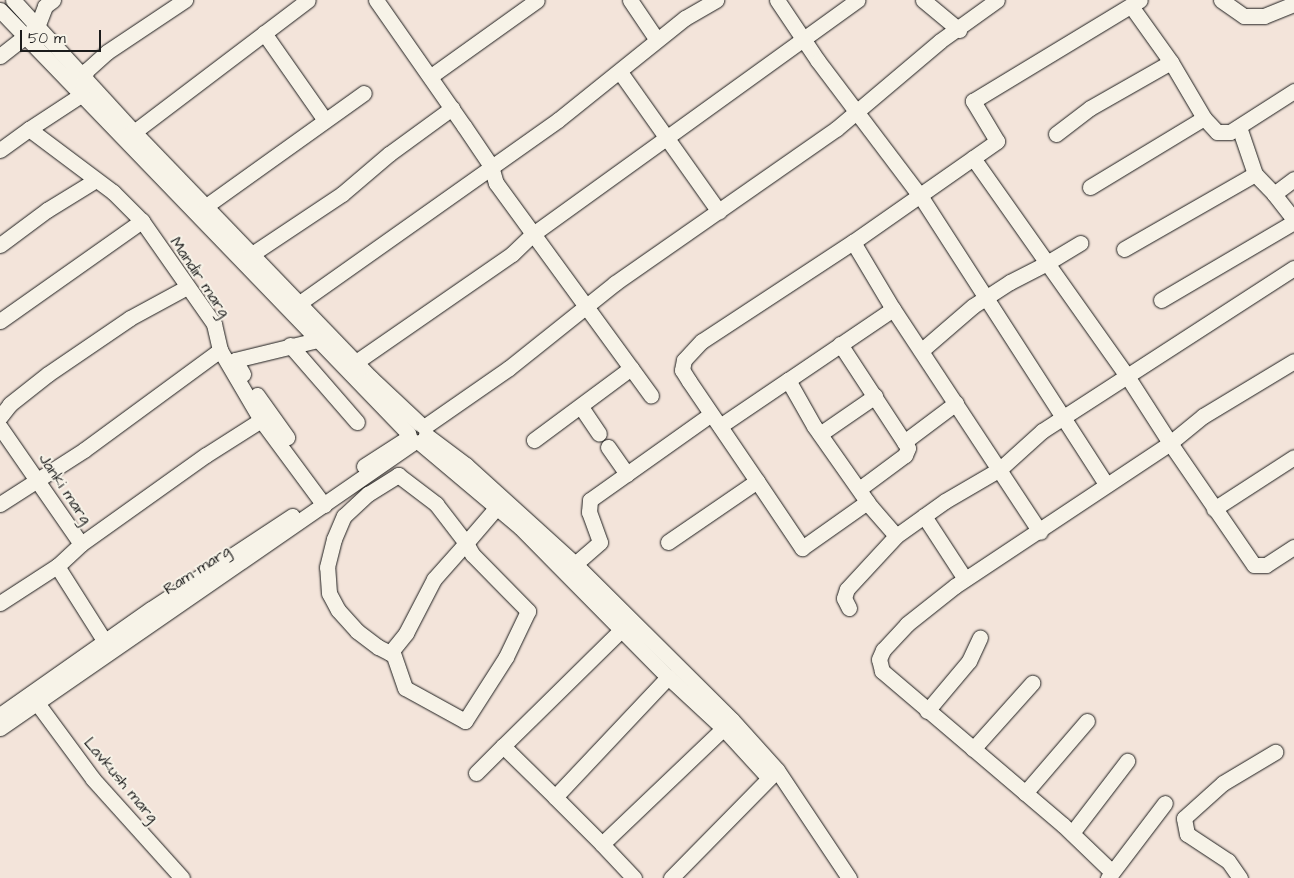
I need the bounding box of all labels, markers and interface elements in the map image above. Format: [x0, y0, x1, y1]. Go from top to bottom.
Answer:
scale bar [22, 20, 104, 52]
text: 50 m [28, 28, 66, 49]
street label: Mandir marg [166, 233, 234, 321]
street label: Janki marg [34, 450, 96, 528]
street label: Ram marg [160, 541, 234, 599]
street label: Lavkush marg [80, 733, 162, 827]

